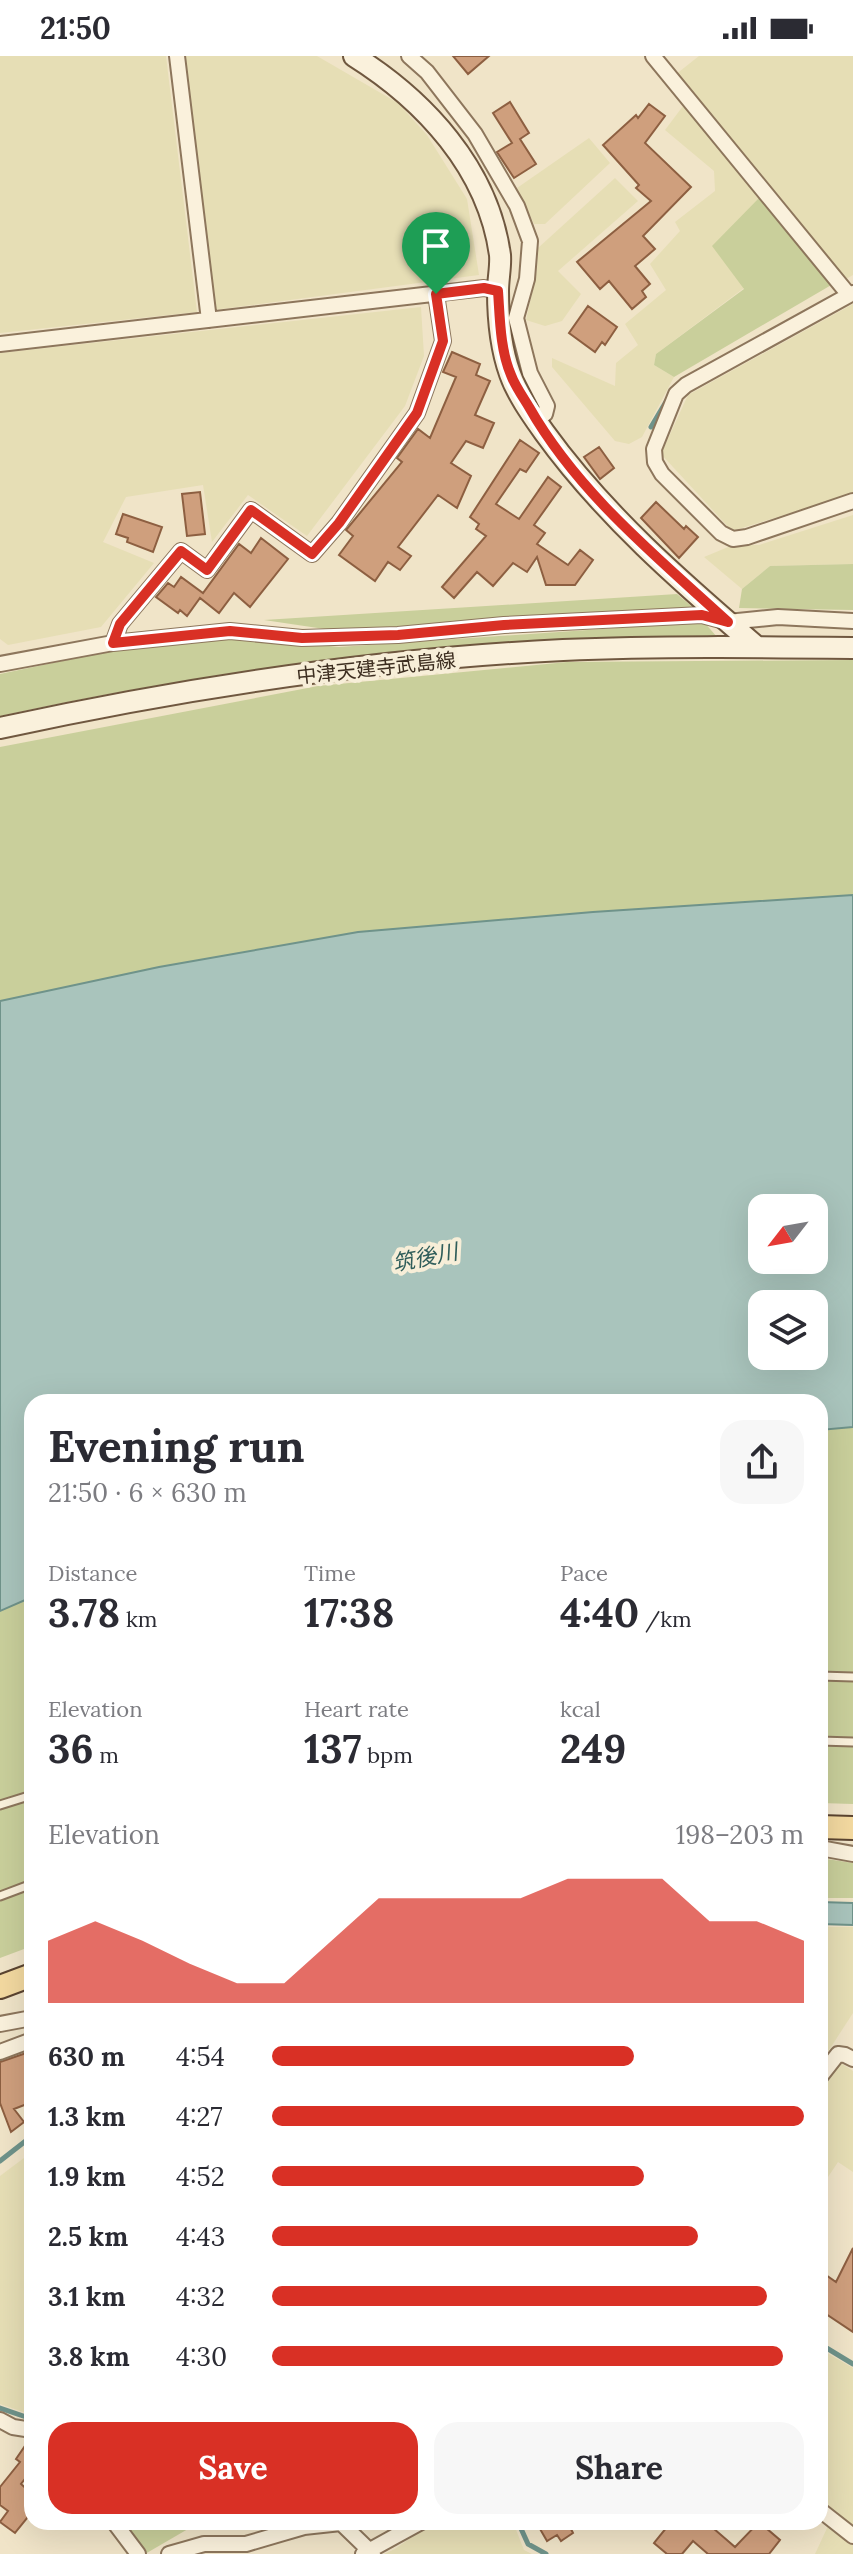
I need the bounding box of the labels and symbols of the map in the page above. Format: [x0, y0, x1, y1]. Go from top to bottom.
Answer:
pin [402, 212, 470, 294]
street label: 中津天建寺武島線 [295, 647, 457, 688]
north arrow [748, 1194, 828, 1274]
water label: 筑後川 [390, 1237, 462, 1277]

